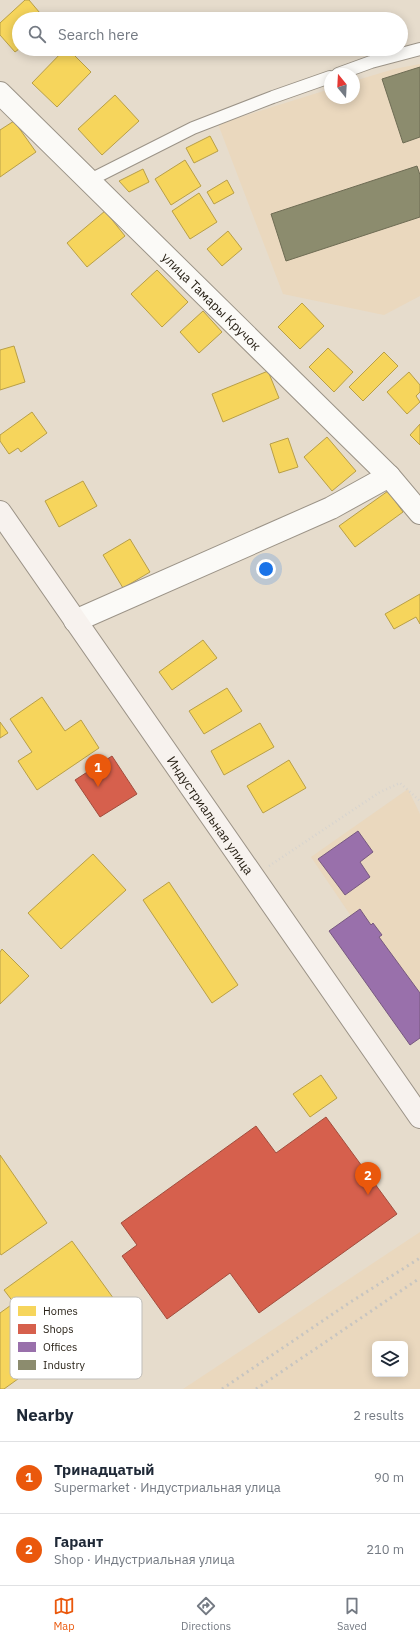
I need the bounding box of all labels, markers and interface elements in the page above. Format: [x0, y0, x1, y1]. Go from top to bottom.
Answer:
search box [12, 12, 408, 56]
icon: search [26, 23, 48, 45]
text: Search here [58, 25, 138, 44]
north arrow [324, 68, 360, 104]
street label: улица Тамары Кручок [158, 249, 265, 354]
your location [256, 559, 276, 579]
street label: Индустриальная улица [163, 753, 257, 878]
pin: 1 [85, 754, 111, 787]
pin: 2 [355, 1162, 381, 1195]
legend [10, 1297, 142, 1379]
text: Homes [43, 1304, 78, 1318]
text: Shops [43, 1322, 74, 1336]
text: Offices [43, 1340, 77, 1354]
map controls [372, 1341, 408, 1377]
button: layers [372, 1341, 408, 1377]
text: Industry [43, 1358, 86, 1372]
text: Nearby [16, 1404, 74, 1426]
text: 2 results [353, 1407, 404, 1424]
text: Тринадцатый [54, 1460, 155, 1479]
text: 1 [25, 1469, 33, 1486]
text: 90 m [374, 1469, 404, 1486]
text: Supermarket · Индустриальная улица [54, 1479, 281, 1496]
text: Гарант [54, 1532, 103, 1551]
text: 2 [25, 1541, 33, 1558]
text: 210 m [366, 1541, 404, 1558]
text: Shop · Индустриальная улица [54, 1551, 235, 1568]
tab: Map [53, 1595, 75, 1633]
tab: Directions [181, 1595, 231, 1633]
tab: Saved [337, 1595, 367, 1633]

